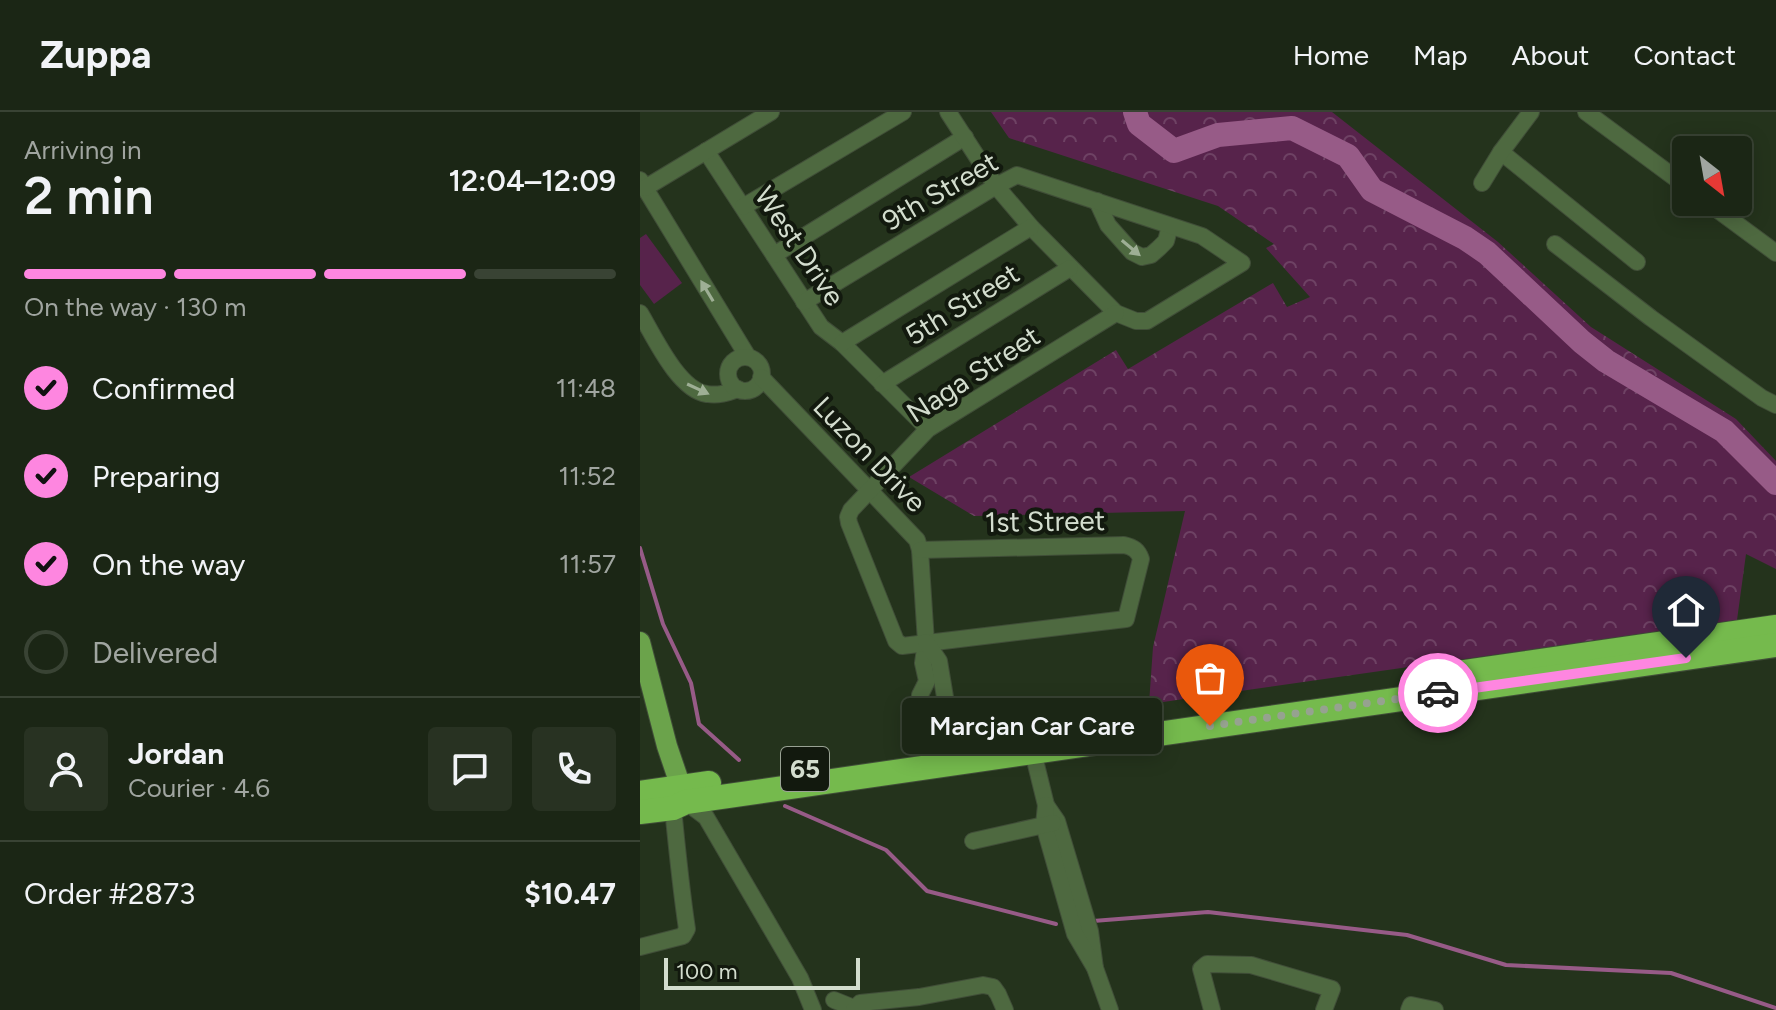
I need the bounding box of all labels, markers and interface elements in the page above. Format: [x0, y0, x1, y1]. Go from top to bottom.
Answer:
text: Zuppa [40, 32, 152, 78]
text: Home [1293, 38, 1369, 72]
text: Map [1413, 38, 1468, 72]
text: About [1512, 38, 1589, 72]
text: Contact [1633, 38, 1736, 72]
text: Arriving in [24, 134, 142, 166]
north arrow [1672, 136, 1752, 216]
map controls [1672, 136, 1752, 216]
street label: 9th Street [876, 144, 1004, 238]
text: 12:04–12:09 [448, 162, 616, 199]
text: 2 min [24, 165, 153, 227]
street label: West Drive [748, 180, 852, 312]
one-way arrow [1121, 239, 1142, 256]
street label: 5th Street [899, 256, 1025, 352]
one-way arrow [701, 280, 715, 302]
text: On the way · 130 m [24, 291, 246, 323]
street label: Naga Street [900, 318, 1046, 430]
icon: check [24, 366, 68, 410]
text: Confirmed [92, 370, 235, 407]
text: 11:48 [556, 372, 616, 404]
one-way arrow [686, 382, 710, 395]
street label: Luzon Drive [807, 389, 933, 519]
icon: check [24, 454, 68, 498]
text: Preparing [92, 458, 220, 495]
text: 11:52 [558, 460, 616, 492]
street label: 1st Street [984, 503, 1106, 539]
icon: check [24, 542, 68, 586]
text: On the way [92, 546, 245, 583]
text: 11:57 [559, 548, 616, 580]
pin [1652, 576, 1720, 658]
icon: home [1664, 588, 1708, 632]
text: Delivered [92, 634, 218, 671]
pin [1176, 644, 1244, 726]
courier [1398, 653, 1478, 733]
icon: bag [1188, 656, 1232, 700]
icon: car [1416, 671, 1460, 715]
callout: Marcjan Car Care [902, 698, 1162, 754]
text: Marcjan Car Care [929, 710, 1135, 742]
button: person [24, 727, 108, 811]
button: chat [428, 727, 512, 811]
button: phone [532, 727, 616, 811]
text: Jordan [128, 735, 224, 772]
road number: 65 [781, 747, 829, 791]
text: Courier · 4.6 [128, 772, 270, 804]
text: Order #2873 [24, 875, 195, 912]
text: $10.47 [524, 875, 616, 912]
scale bar [664, 954, 860, 990]
text: 100 m [676, 958, 737, 985]

